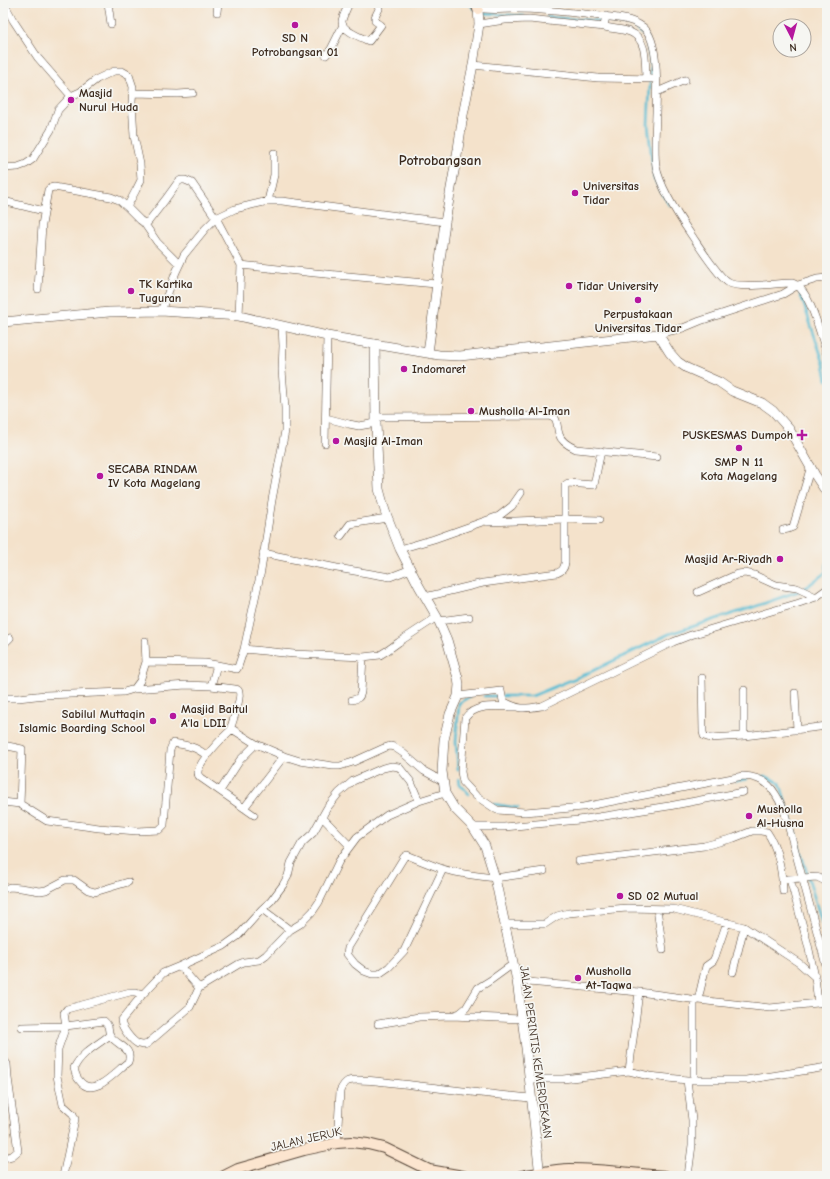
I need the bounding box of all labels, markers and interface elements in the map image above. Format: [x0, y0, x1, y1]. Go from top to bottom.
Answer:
north arrow [772, 18, 812, 58]
marker: SD N Potrobangsan 01 [290, 20, 300, 30]
place label: SD N Potrobangsan 01 [252, 31, 339, 59]
text: N [789, 41, 797, 54]
place label: Masjid Nurul Huda [79, 86, 138, 114]
marker: Masjid Nurul Huda [66, 95, 76, 105]
district label: Potrobangsan [399, 152, 481, 169]
place label: Universitas Tidar [583, 179, 639, 207]
marker: Universitas Tidar [570, 188, 580, 198]
place label: TK Kartika Tuguran [139, 277, 193, 305]
place label: Tidar University [577, 279, 659, 293]
marker: Tidar University [564, 281, 574, 291]
marker: TK Kartika Tuguran [126, 286, 136, 296]
marker: Perpustakaan Universitas Tidar [633, 295, 643, 305]
place label: Perpustakaan Universitas Tidar [595, 307, 681, 335]
place label: Indomaret [412, 362, 467, 376]
marker: Indomaret [399, 364, 409, 374]
place label: Musholla Al-Iman [479, 404, 570, 418]
marker: Musholla Al-Iman [466, 406, 476, 416]
place label: PUSKESMAS Dumpoh [682, 428, 793, 442]
marker: PUSKESMAS Dumpoh [796, 429, 808, 441]
place label: Masjid Al-Iman [344, 434, 423, 448]
marker: Masjid Al-Iman [331, 436, 341, 446]
marker: SMP N 11 Kota Magelang [734, 443, 744, 453]
place label: SMP N 11 Kota Magelang [700, 455, 778, 483]
place label: SECABA RINDAM IV Kota Magelang [108, 462, 201, 490]
marker: SECABA RINDAM IV Kota Magelang [95, 471, 105, 481]
place label: Masjid Ar-Riyadh [685, 552, 772, 566]
marker: Masjid Ar-Riyadh [775, 554, 785, 564]
place label: Masjid Baitul A'la LDII [181, 702, 248, 730]
place label: Sabilul Muttaqin Islamic Boarding School [19, 707, 145, 735]
marker: Masjid Baitul A'la LDII [168, 711, 178, 721]
marker: Sabilul Muttaqin Islamic Boarding School [148, 716, 158, 726]
place label: Musholla Al-Husna [757, 802, 804, 830]
marker: Musholla Al-Husna [744, 811, 754, 821]
place label: SD 02 Mutual [628, 889, 698, 903]
marker: SD 02 Mutual [615, 891, 625, 901]
place label: Musholla At-Taqwa [586, 964, 632, 992]
street label: JALAN PERINTIS KEMERDEKAAN [517, 965, 555, 1139]
marker: Musholla At-Taqwa [573, 973, 583, 983]
street label: JALAN JERUK [269, 1124, 343, 1154]

